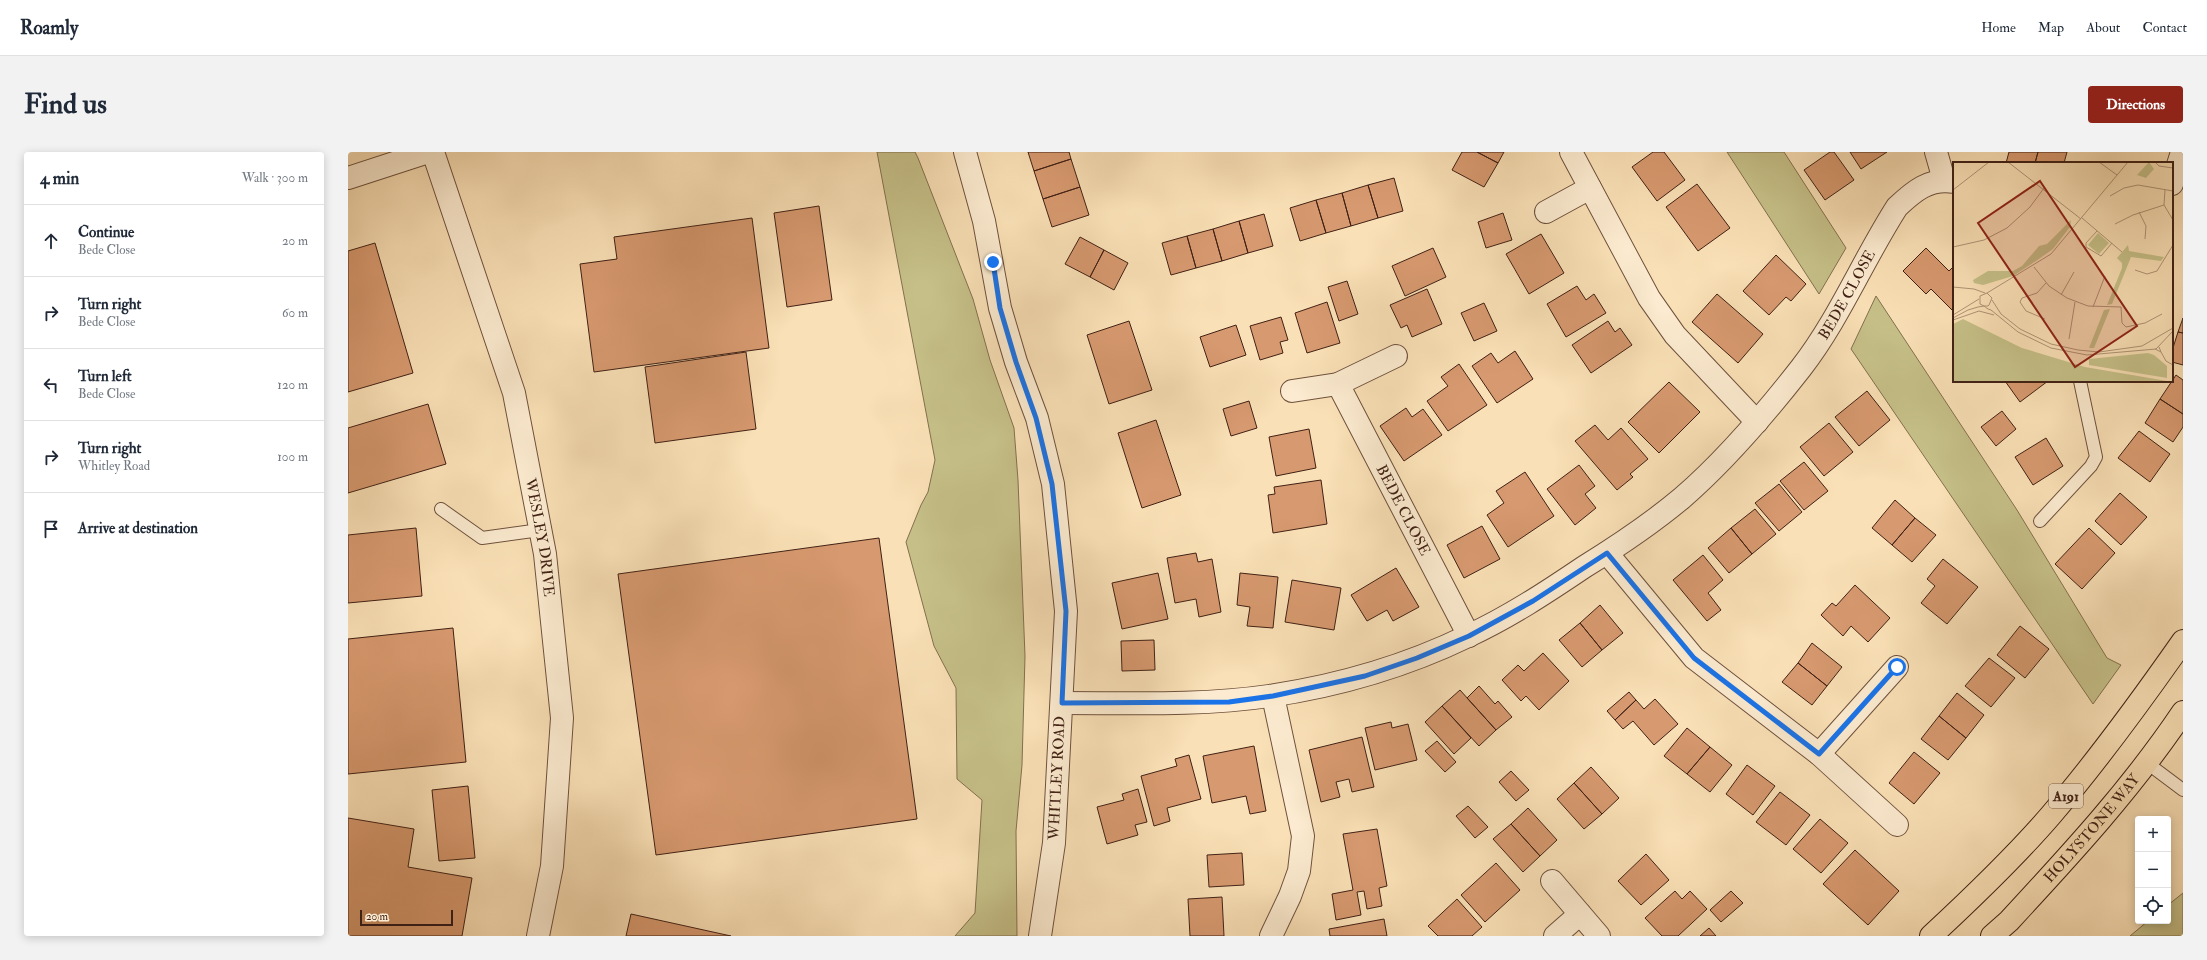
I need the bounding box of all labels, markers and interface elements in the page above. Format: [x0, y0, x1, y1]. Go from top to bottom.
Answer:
text: Roamly [20, 16, 78, 40]
text: Home [1981, 19, 2016, 36]
text: Map [2038, 19, 2064, 36]
text: About [2086, 19, 2120, 36]
text: Contact [2142, 19, 2187, 36]
button: Directions [2088, 86, 2183, 123]
text: Find us [24, 87, 107, 122]
inset map [1953, 162, 2173, 382]
text: 4 min [40, 168, 79, 189]
text: Walk · 300 m [242, 170, 308, 186]
text: Continue [78, 223, 134, 242]
icon: ahead [40, 230, 62, 252]
text: 20 m [282, 233, 308, 249]
text: Bede Close [78, 242, 135, 258]
street label: BEDE CLOSE [1814, 246, 1879, 343]
route end [984, 253, 1002, 271]
text: Turn right [78, 295, 141, 314]
icon: right [40, 302, 62, 324]
text: 60 m [282, 305, 308, 321]
text: Bede Close [78, 314, 135, 330]
text: Turn left [78, 367, 132, 386]
icon: left [40, 374, 62, 396]
text: 120 m [277, 377, 308, 393]
text: Bede Close [78, 386, 135, 402]
text: Turn right [78, 439, 141, 458]
icon: right [40, 446, 62, 468]
text: 100 m [277, 449, 308, 465]
text: Whitley Road [78, 458, 150, 474]
street label: BEDE CLOSE [1372, 461, 1435, 559]
street label: WESLEY DRIVE [521, 475, 559, 598]
icon: arrive [40, 518, 62, 540]
text: Arrive at destination [78, 519, 198, 538]
route start [1888, 658, 1906, 676]
street label: WHITLEY ROAD [1044, 716, 1070, 841]
street label: HOLYSTONE WAY [2040, 769, 2144, 887]
road number: A191 [2049, 784, 2083, 808]
map controls [2135, 816, 2171, 924]
button: + [2135, 816, 2171, 852]
button: − [2135, 852, 2171, 888]
button: locate [2135, 888, 2171, 924]
scale bar [360, 908, 453, 927]
text: 20 m [366, 910, 388, 923]

